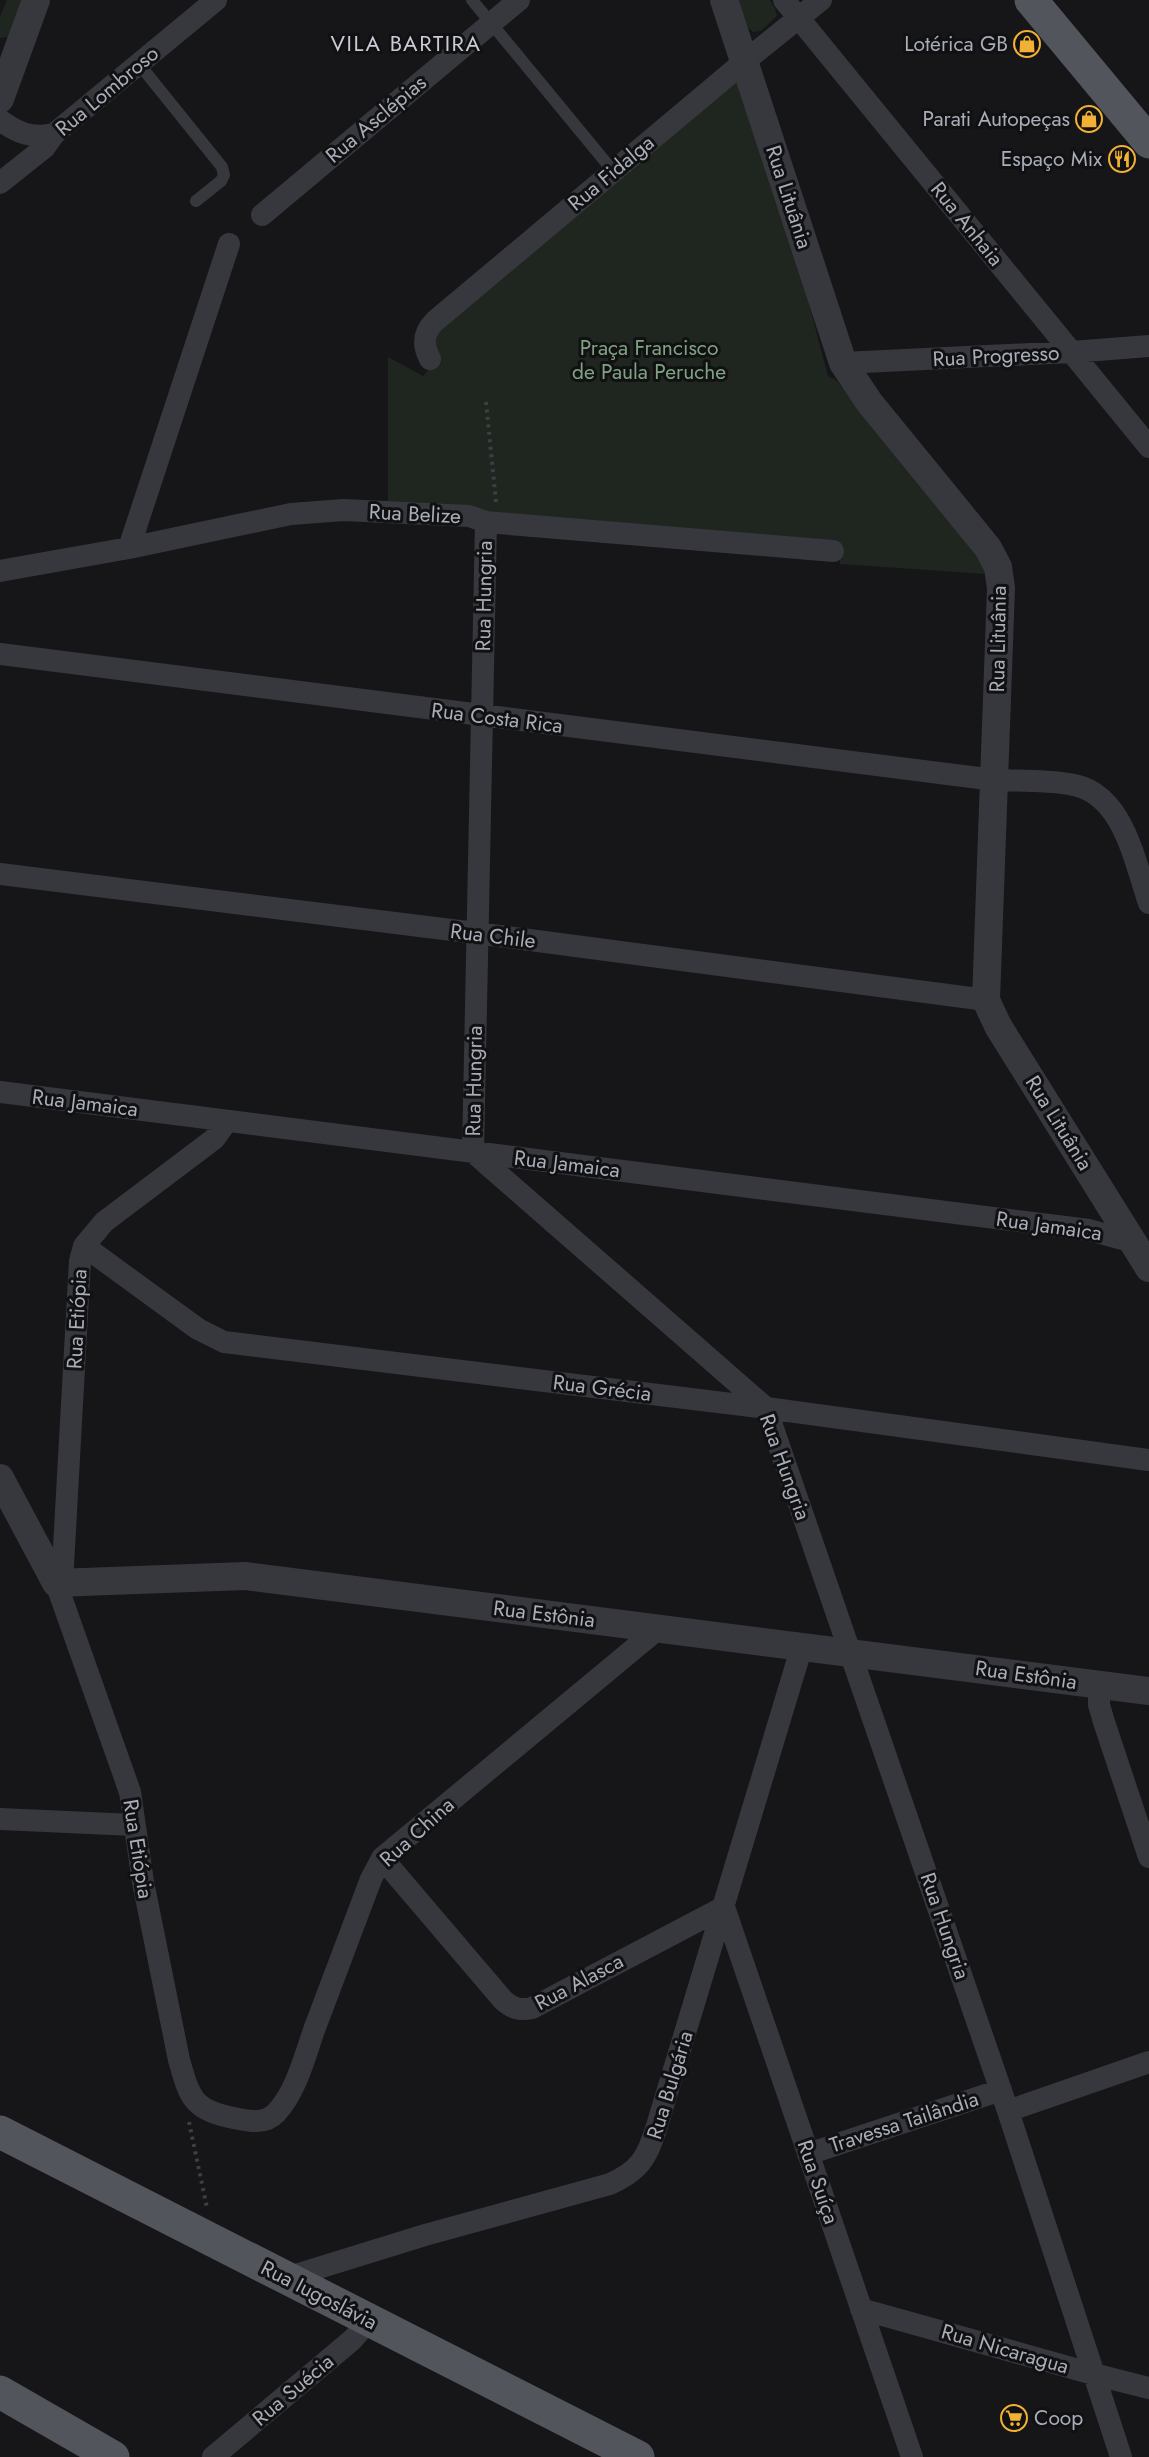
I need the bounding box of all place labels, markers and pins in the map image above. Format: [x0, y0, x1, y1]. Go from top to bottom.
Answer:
place label: Lotérica GB [904, 29, 1008, 59]
shop icon: Lotérica GB [1012, 29, 1042, 59]
place label: Parati Autopeças [923, 104, 1070, 134]
shop icon: Parati Autopeças [1074, 104, 1104, 134]
place label: Espaço Mix [1001, 144, 1102, 174]
restaurant icon: Espaço Mix [1107, 144, 1137, 174]
supermarket icon: Coop [999, 2403, 1029, 2433]
place label: Coop [1034, 2403, 1083, 2433]

